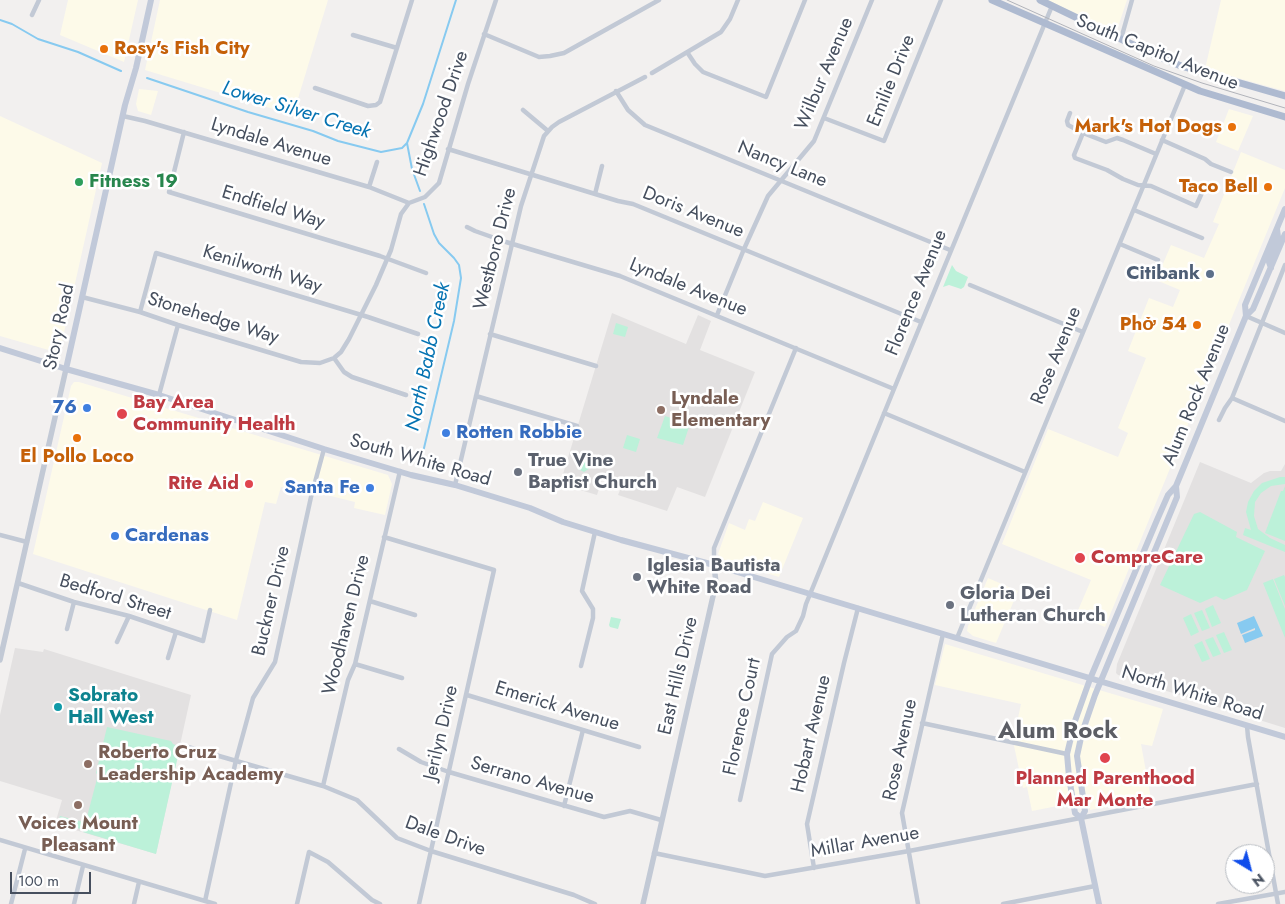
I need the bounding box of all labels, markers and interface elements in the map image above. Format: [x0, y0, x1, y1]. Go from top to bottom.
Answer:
street label: South Capitol Avenue [1072, 10, 1242, 96]
street label: Wilbur Avenue [791, 14, 859, 134]
street label: Emilie Drive [863, 32, 921, 130]
place label: Rosy's Fish City [114, 38, 250, 60]
marker: Rosy's Fish City [98, 43, 110, 55]
street label: Highwood Drive [410, 48, 474, 180]
water label: Lower Silver Creek [219, 77, 373, 145]
street label: Lyndale Avenue [208, 114, 334, 172]
place label: Mark's Hot Dogs [1074, 116, 1222, 138]
marker: Mark's Hot Dogs [1226, 121, 1238, 133]
street label: Nancy Lane [734, 137, 830, 193]
place label: Fitness 19 [89, 171, 178, 193]
marker: Fitness 19 [73, 176, 85, 188]
place label: Taco Bell [1179, 176, 1258, 198]
marker: Taco Bell [1262, 181, 1274, 193]
street label: Endfield Way [219, 182, 327, 234]
street label: Doris Avenue [639, 182, 747, 244]
street label: Westboro Drive [470, 186, 522, 312]
street label: Florence Avenue [881, 227, 953, 359]
street label: Kenilworth Way [200, 241, 324, 299]
street label: Lyndale Avenue [626, 254, 750, 322]
place label: Citibank [1126, 263, 1200, 285]
marker: Citibank [1204, 268, 1216, 280]
water label: North Babb Creek [402, 280, 456, 434]
street label: Story Road [40, 282, 80, 372]
street label: Stonehedge Way [144, 288, 282, 350]
street label: Rose Avenue [1027, 304, 1087, 408]
place label: Phở 54 [1120, 314, 1187, 336]
marker: Phở 54 [1191, 319, 1203, 331]
street label: Alum Rock Avenue [1158, 321, 1236, 469]
place label: Lyndale Elementary [671, 388, 770, 432]
place label: Bay Area Community Health [133, 392, 295, 436]
place label: 76 [53, 397, 77, 419]
marker: 76 [81, 402, 93, 414]
marker: Lyndale Elementary [655, 404, 667, 416]
marker: Bay Area Community Health [115, 407, 129, 421]
place label: Rotten Robbie [456, 422, 582, 444]
marker: Rotten Robbie [440, 427, 452, 439]
street label: South White Road [347, 430, 493, 492]
marker: El Pollo Loco [71, 432, 83, 444]
place label: El Pollo Loco [20, 446, 134, 468]
place label: True Vine Baptist Church [528, 450, 657, 494]
marker: True Vine Baptist Church [512, 466, 524, 478]
place label: Rite Aid [168, 473, 239, 495]
place label: Santa Fe [284, 477, 360, 499]
marker: Rite Aid [243, 478, 255, 490]
marker: Santa Fe [364, 482, 376, 494]
place label: Cardenas [125, 525, 209, 547]
marker: Cardenas [109, 530, 121, 542]
street label: Buckner Drive [248, 544, 296, 658]
place label: CompreCare [1091, 547, 1203, 569]
marker: CompreCare [1073, 551, 1087, 565]
street label: Woodhaven Drive [319, 553, 375, 697]
place label: Iglesia Bautista White Road [647, 555, 781, 599]
street label: Bedford Street [56, 570, 174, 626]
marker: Iglesia Bautista White Road [631, 571, 643, 583]
place label: Gloria Dei Lutheran Church [960, 583, 1106, 627]
marker: Gloria Dei Lutheran Church [944, 599, 956, 611]
street label: East Hills Drive [654, 615, 704, 737]
street label: Florence Court [719, 656, 767, 778]
street label: North White Road [1119, 662, 1265, 726]
street label: Hobart Avenue [787, 673, 837, 795]
street label: Emerick Avenue [492, 677, 622, 737]
street label: Jerilyn Drive [420, 683, 464, 783]
place label: Sobrato Hall West [68, 685, 153, 729]
street label: Rose Avenue [879, 697, 923, 803]
marker: Sobrato Hall West [52, 701, 64, 713]
district label: Alum Rock [998, 718, 1118, 746]
place label: Roberto Cruz Leadership Academy [98, 742, 283, 786]
marker: Planned Parenthood Mar Monte [1098, 751, 1112, 765]
street label: Serrano Avenue [468, 752, 596, 810]
marker: Roberto Cruz Leadership Academy [82, 758, 94, 770]
place label: Planned Parenthood Mar Monte [1015, 768, 1195, 812]
marker: Voices Mount Pleasant [72, 799, 84, 811]
street label: Dale Drive [402, 812, 488, 862]
place label: Voices Mount Pleasant [18, 813, 138, 857]
street label: Millar Avenue [809, 822, 921, 864]
north arrow [1225, 844, 1275, 894]
scale bar [12, 862, 94, 894]
text: N [1248, 869, 1269, 892]
text: 100 m [18, 870, 59, 892]

